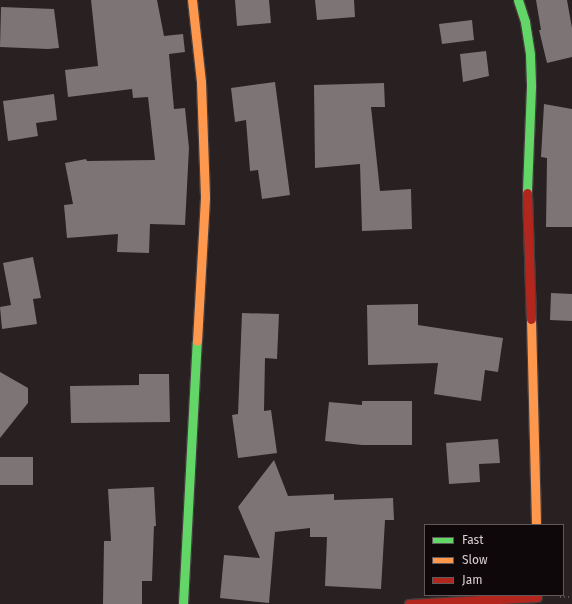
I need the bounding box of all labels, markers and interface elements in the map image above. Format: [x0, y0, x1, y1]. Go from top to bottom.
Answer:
legend [424, 524, 564, 596]
text: Fast [462, 533, 484, 547]
text: Slow [462, 553, 488, 567]
text: Jam [462, 573, 482, 587]

